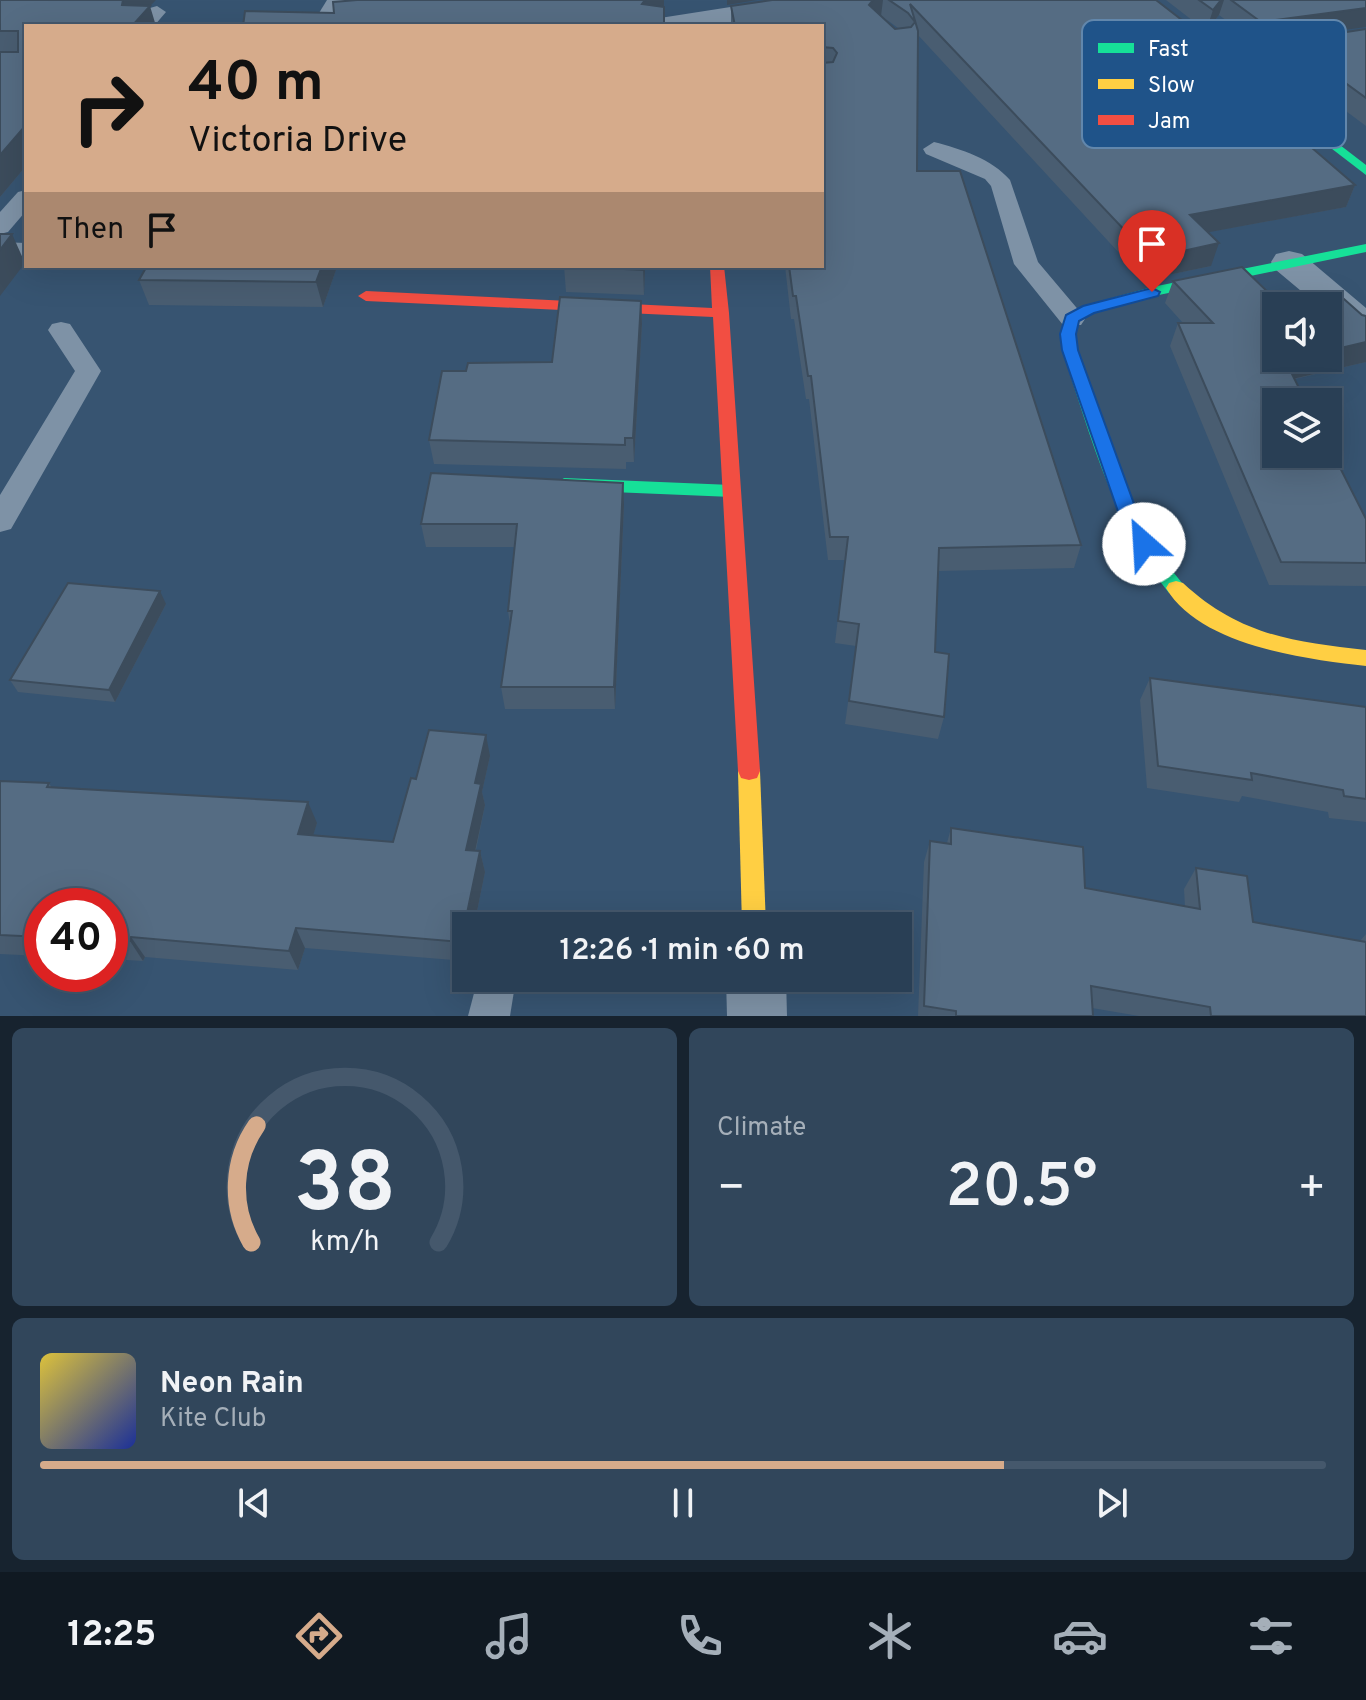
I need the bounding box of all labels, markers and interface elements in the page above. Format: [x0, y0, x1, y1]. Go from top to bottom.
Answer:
legend [1082, 20, 1346, 148]
text: Fast [1148, 37, 1189, 64]
text: 40 m [188, 50, 324, 120]
icon: right [56, 56, 160, 160]
text: Slow [1148, 73, 1195, 100]
text: Jam [1148, 109, 1191, 136]
text: Victoria Drive [188, 119, 407, 165]
icon: arrive [140, 208, 184, 252]
pin [1118, 210, 1186, 292]
text: Then [56, 212, 124, 249]
icon: arrive [1130, 222, 1174, 266]
map controls [1262, 292, 1342, 468]
button: sound [1262, 292, 1342, 372]
button: layers [1262, 388, 1342, 468]
position arrow [1102, 502, 1186, 586]
speed limit sign: 40 [24, 888, 128, 992]
text: 12:26 · 1 min · 60 m [559, 933, 805, 970]
text: Climate [717, 1112, 806, 1145]
text: 38 [293, 1136, 396, 1241]
text: 20.5° [946, 1152, 1097, 1228]
text: − [717, 1162, 745, 1218]
text: + [1298, 1162, 1326, 1218]
text: km/h [310, 1225, 379, 1261]
text: Neon Rain [160, 1366, 304, 1403]
text: Kite Club [160, 1403, 266, 1436]
icon: previous [232, 1481, 276, 1525]
icon: pause [661, 1481, 705, 1525]
icon: next [1090, 1481, 1134, 1525]
icon: directions [291, 1608, 347, 1664]
icon: music [481, 1608, 537, 1664]
icon: phone [672, 1608, 728, 1664]
icon: climate [862, 1608, 918, 1664]
icon: car [1052, 1608, 1108, 1664]
icon: filters [1243, 1608, 1299, 1664]
text: 12:25 [67, 1613, 156, 1659]

